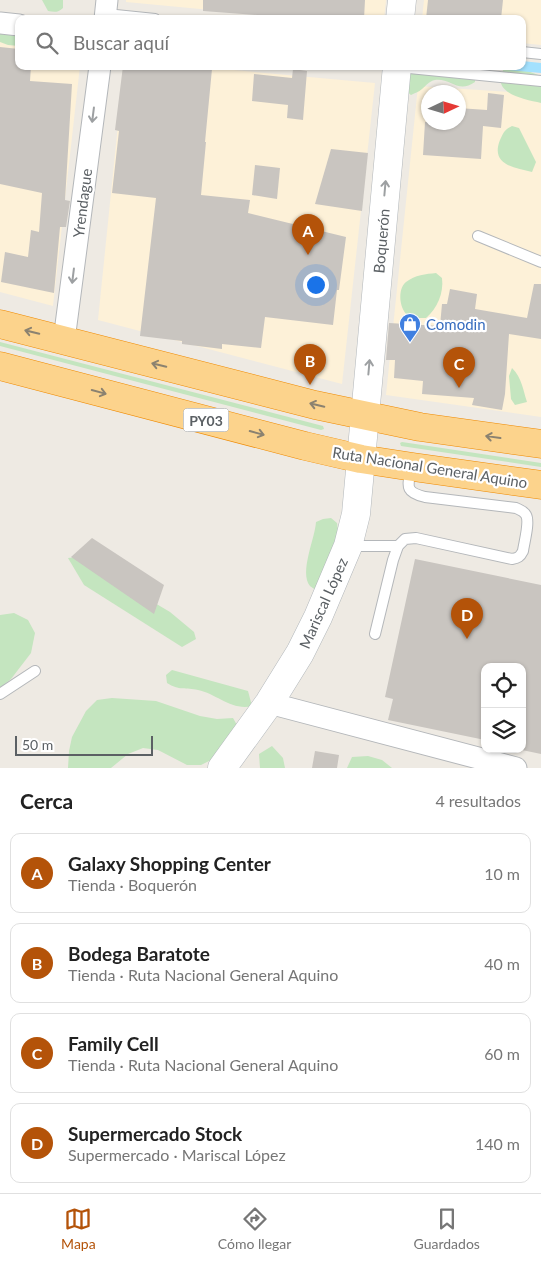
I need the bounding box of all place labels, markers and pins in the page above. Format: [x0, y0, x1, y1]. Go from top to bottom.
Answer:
pin: A [292, 214, 324, 255]
shop icon: Comodin [398, 312, 422, 343]
place label: Comodin [426, 315, 486, 333]
pin: B [294, 344, 326, 385]
pin: C [443, 347, 475, 388]
pin: D [451, 598, 483, 639]

